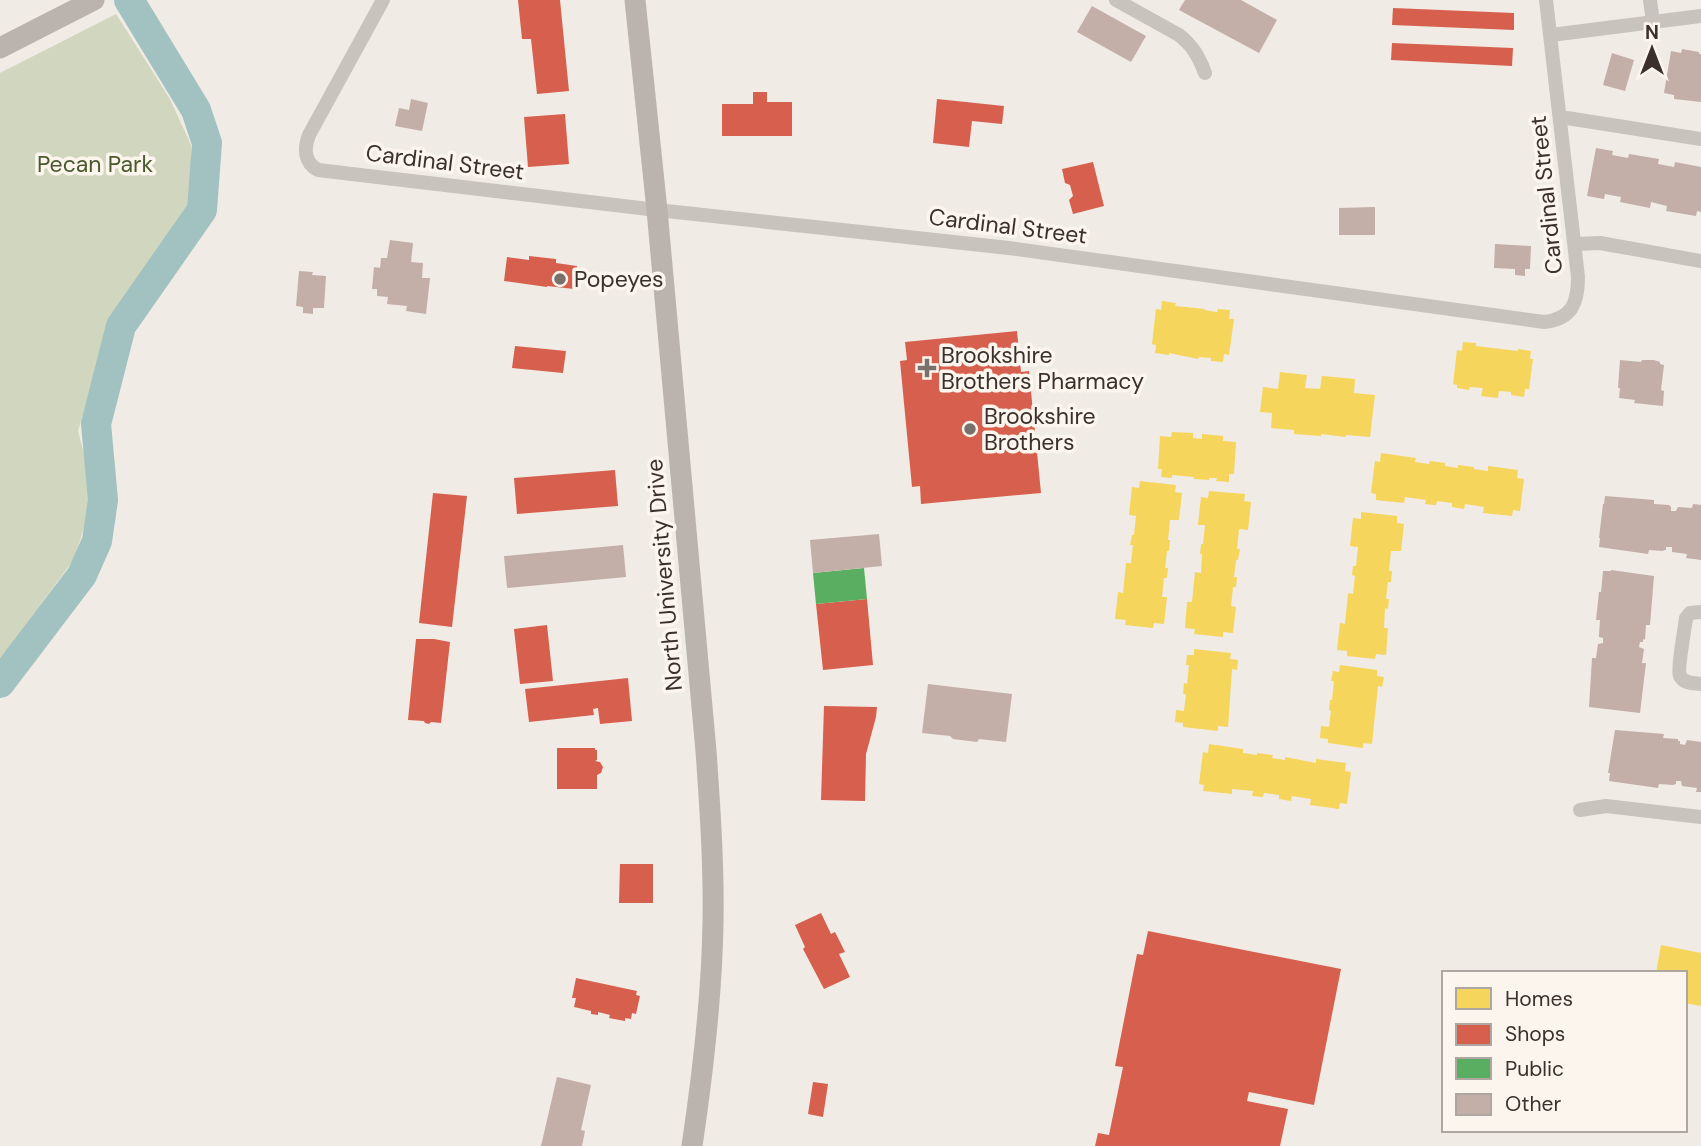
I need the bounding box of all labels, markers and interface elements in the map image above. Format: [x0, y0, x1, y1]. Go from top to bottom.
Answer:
north arrow [1617, 14, 1687, 84]
text: N [1645, 20, 1659, 45]
street label: Cardinal Street [1523, 114, 1569, 276]
street label: Cardinal Street [364, 137, 526, 187]
park label: Pecan Park [37, 149, 153, 179]
street label: Cardinal Street [927, 201, 1089, 251]
place label: Popeyes [574, 264, 664, 294]
marker: Popeyes [552, 271, 568, 287]
place label: Brookshire Brothers Pharmacy [941, 340, 1144, 396]
marker: Brookshire Brothers Pharmacy [919, 360, 935, 376]
place label: Brookshire Brothers [984, 401, 1096, 457]
marker: Brookshire Brothers [962, 421, 978, 437]
street label: North University Drive [639, 458, 689, 692]
legend [1442, 971, 1687, 1132]
text: Homes [1505, 985, 1573, 1013]
text: Shops [1505, 1020, 1565, 1048]
text: Public [1505, 1055, 1564, 1083]
text: Other [1505, 1090, 1561, 1118]

